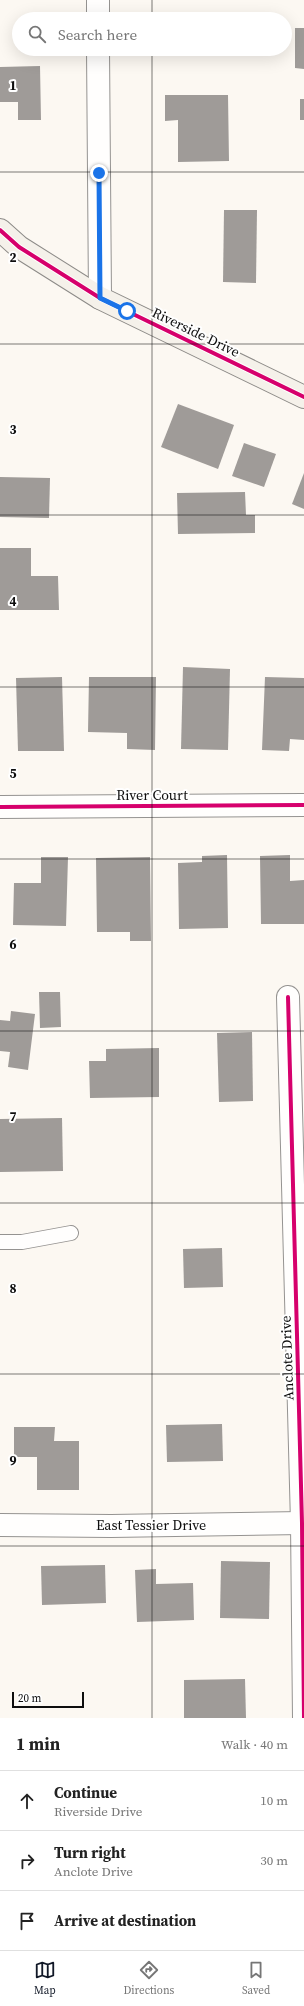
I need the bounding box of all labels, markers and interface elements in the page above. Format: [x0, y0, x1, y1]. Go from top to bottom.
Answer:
search box [12, 12, 292, 56]
icon: search [26, 23, 48, 45]
text: Search here [58, 24, 137, 45]
text: 1 [9, 77, 17, 94]
route end [90, 164, 108, 182]
text: 2 [9, 249, 17, 266]
route start [118, 302, 136, 320]
street label: Riverside Drive [149, 302, 243, 362]
text: 3 [9, 421, 17, 438]
text: 4 [9, 593, 17, 610]
text: 5 [9, 765, 17, 782]
street label: River Court [116, 785, 188, 805]
text: 6 [9, 936, 17, 953]
text: 7 [9, 1108, 17, 1125]
text: 8 [9, 1280, 17, 1297]
street label: Anclote Drive [276, 1315, 298, 1401]
text: 9 [9, 1452, 17, 1469]
street label: East Tessier Drive [96, 1515, 206, 1535]
scale bar [12, 1690, 84, 1709]
text: 20 m [18, 1691, 41, 1706]
text: 1 min [16, 1732, 60, 1756]
text: Walk · 40 m [221, 1736, 288, 1753]
text: Continue [54, 1782, 117, 1803]
icon: ahead [16, 1790, 38, 1812]
text: 10 m [260, 1792, 288, 1809]
text: Riverside Drive [54, 1803, 142, 1820]
text: Turn right [54, 1842, 126, 1863]
icon: right [16, 1850, 38, 1872]
text: 30 m [260, 1852, 288, 1869]
text: Anclote Drive [54, 1863, 133, 1880]
icon: arrive [16, 1910, 38, 1932]
text: Arrive at destination [54, 1910, 196, 1931]
tab: Map [34, 1959, 56, 1998]
tab: Directions [123, 1959, 174, 1998]
tab: Saved [242, 1959, 270, 1998]

